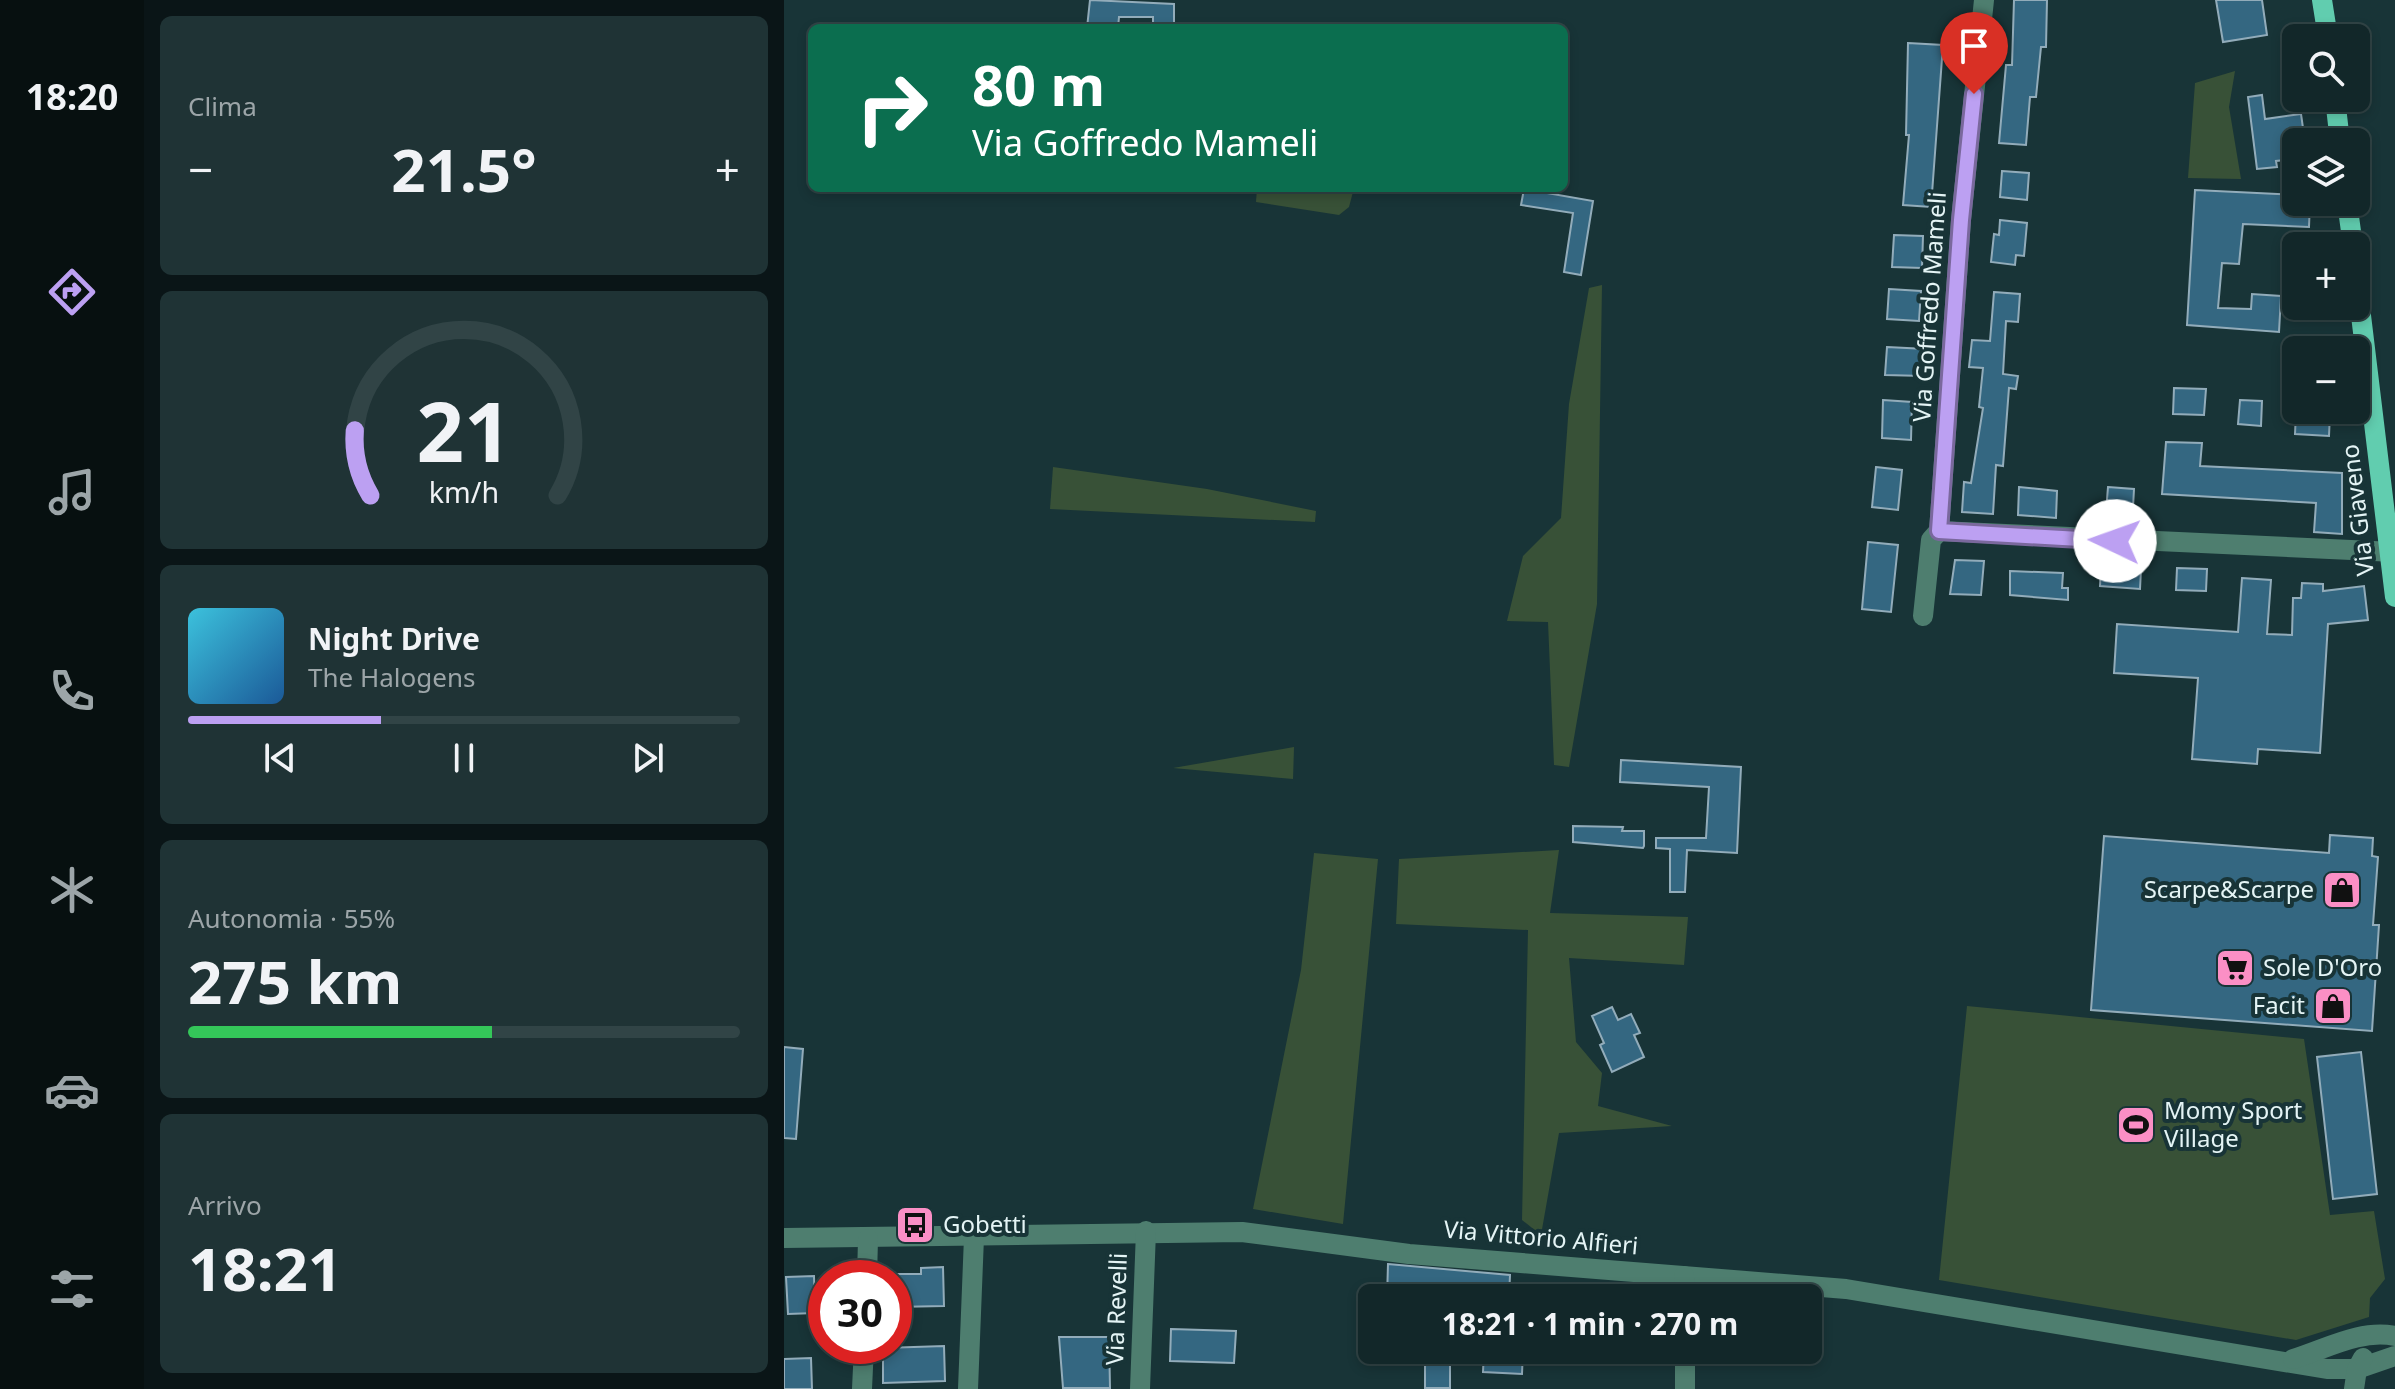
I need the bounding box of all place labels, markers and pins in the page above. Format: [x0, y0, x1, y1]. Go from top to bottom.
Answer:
pin [1940, 12, 2008, 94]
shop icon: Scarpe&Scarpe [2321, 869, 2363, 911]
place label: Scarpe&Scarpe [2144, 872, 2314, 905]
supermarket icon: Sole D'Oro [2214, 947, 2256, 989]
place label: Sole D'Oro [2263, 950, 2382, 983]
shop icon: Facit [2312, 985, 2354, 1027]
place label: Facit [2253, 988, 2305, 1021]
place label: Momy Sport Village [2164, 1093, 2303, 1154]
sports icon: Momy Sport Village [2115, 1104, 2157, 1146]
bus stop icon: Gobetti [894, 1204, 936, 1246]
place label: Gobetti [943, 1207, 1027, 1240]

